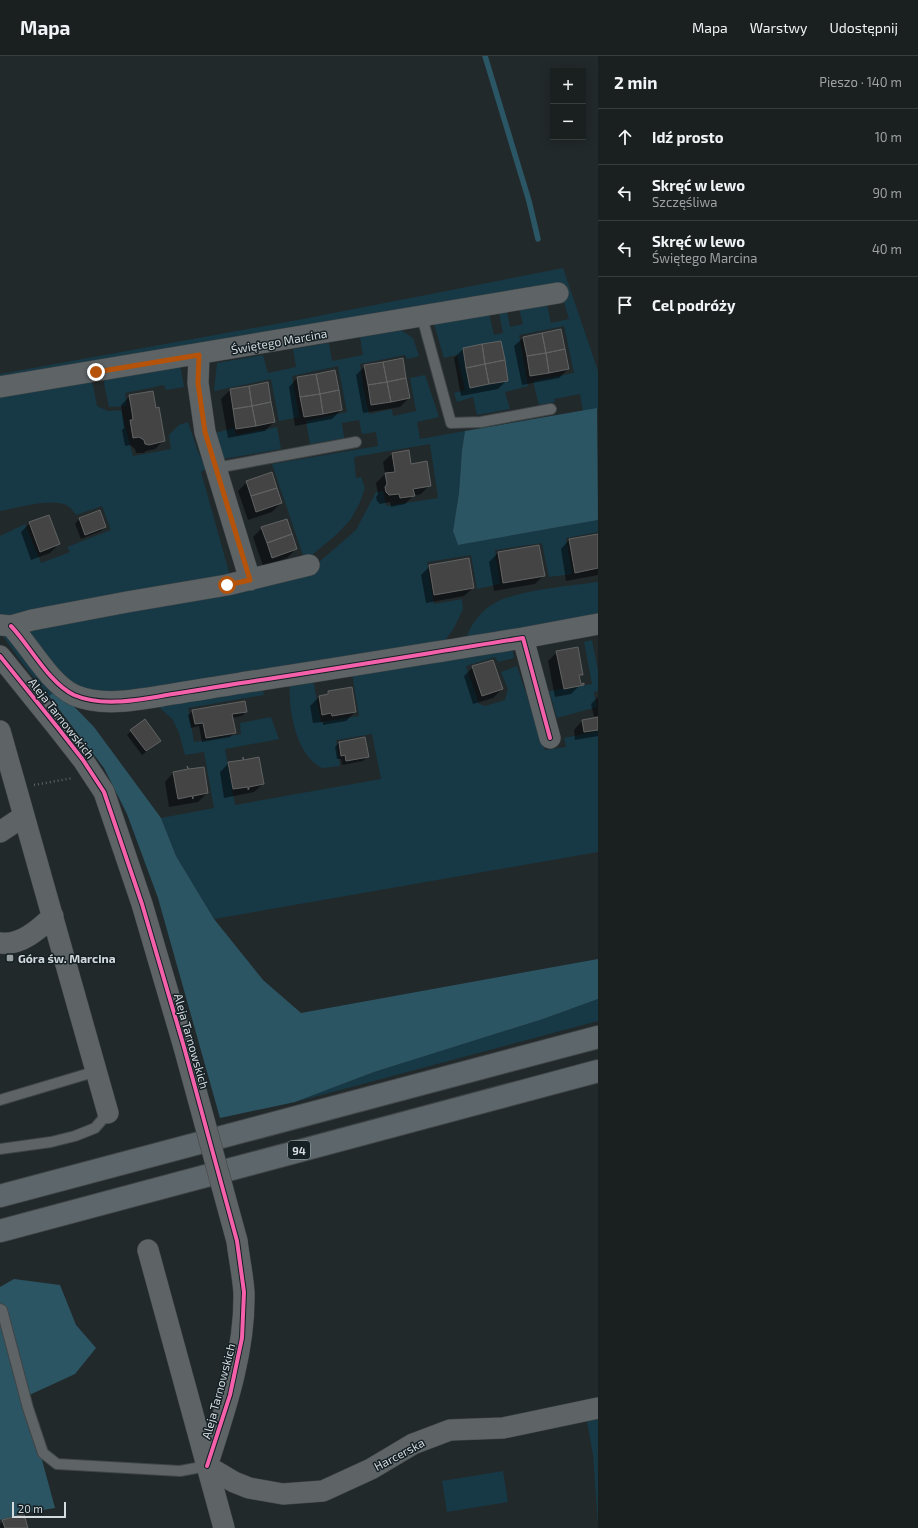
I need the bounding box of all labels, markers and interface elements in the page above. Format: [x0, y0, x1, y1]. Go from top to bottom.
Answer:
text: Mapa [20, 16, 70, 39]
text: Mapa [692, 19, 728, 36]
text: Warstwy [750, 19, 808, 36]
text: Udostępnij [830, 19, 898, 36]
map controls [550, 68, 586, 140]
button: + [550, 68, 586, 104]
text: 2 min [614, 72, 657, 92]
text: Pieszo · 140 m [819, 74, 902, 90]
button: − [550, 104, 586, 140]
icon: ahead [614, 126, 636, 148]
text: Idź prosto [652, 128, 724, 146]
text: 10 m [875, 129, 902, 145]
text: Skręć w lewo [652, 176, 745, 194]
icon: left [614, 182, 636, 204]
text: 90 m [872, 185, 902, 201]
text: Szczęśliwa [652, 194, 717, 210]
text: Skręć w lewo [652, 232, 745, 250]
icon: left [614, 238, 636, 260]
text: 40 m [872, 241, 902, 257]
text: Świętego Marcina [652, 250, 757, 266]
icon: arrive [614, 294, 636, 316]
text: Cel podróży [652, 296, 735, 314]
street label: Świętego Marcina [230, 326, 328, 356]
route end [87, 363, 105, 381]
route start [218, 576, 236, 594]
street label: Aleja Tarnowskich [25, 675, 98, 762]
place label: Góra św. Marcina [18, 951, 116, 965]
marker: Góra św. Marcina [5, 953, 15, 963]
street label: Aleja Tarnowskich [171, 992, 212, 1091]
road number: 94 [288, 1141, 310, 1159]
street label: Aleja Tarnowskich [199, 1342, 238, 1441]
street label: Harcerska [371, 1435, 427, 1473]
scale bar [12, 1500, 66, 1519]
text: 20 m [18, 1502, 43, 1515]

